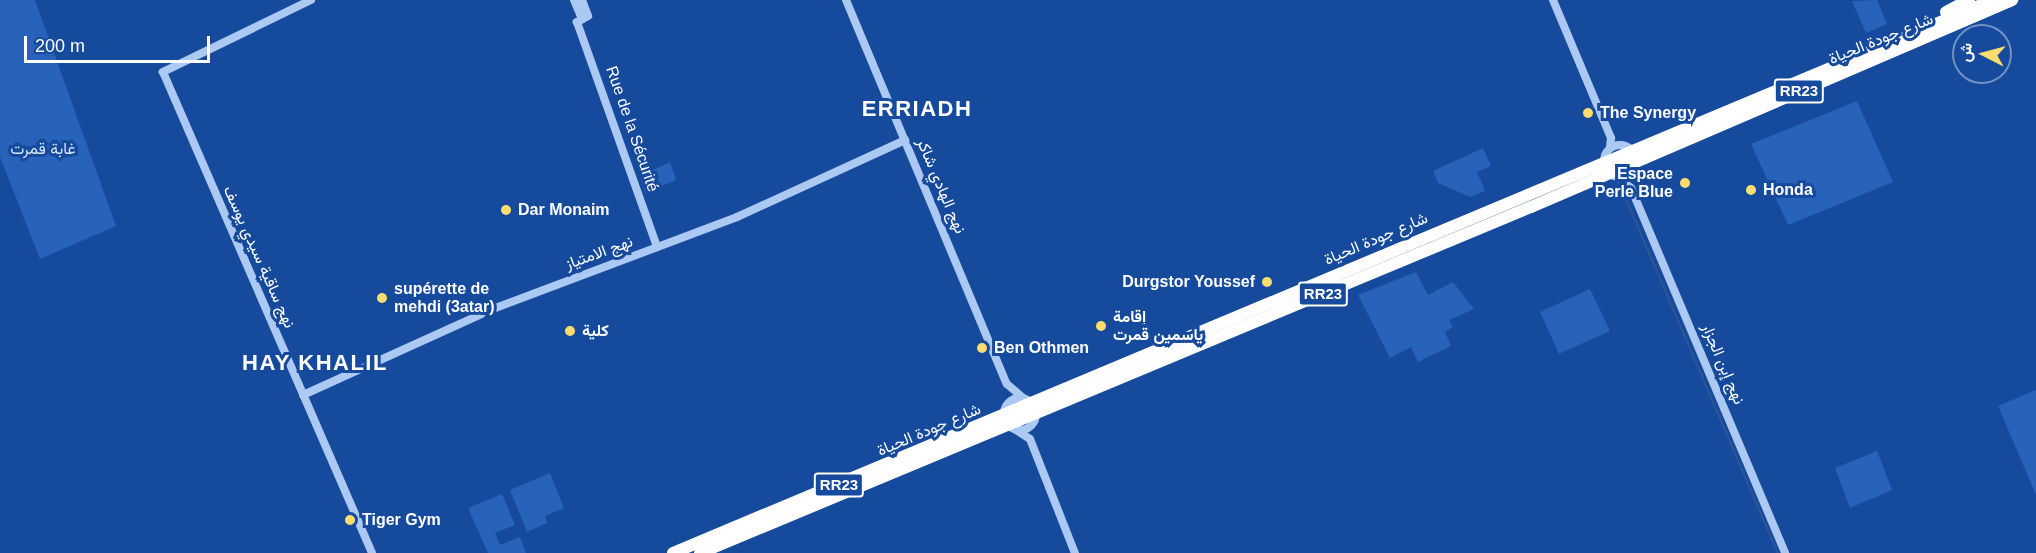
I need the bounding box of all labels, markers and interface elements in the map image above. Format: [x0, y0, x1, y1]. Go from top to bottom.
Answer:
street label: شارع جودة الحياة [1826, 9, 1936, 69]
scale bar [27, 24, 213, 62]
north arrow [1952, 24, 2012, 84]
text: 200 m [35, 36, 85, 56]
text: ش [1956, 42, 1975, 63]
street label: Rue de la Sécurité [601, 64, 663, 194]
road number: RR23 [1774, 79, 1824, 103]
district label: ERRIADH [862, 96, 972, 122]
place label: The Synergy [1600, 103, 1696, 123]
marker: The Synergy [1581, 106, 1595, 120]
street label: نهج الهادي شاكر [912, 135, 970, 237]
park label: غابة قمرت [10, 139, 76, 159]
place label: Espace Perle Blue [1595, 164, 1673, 202]
marker: Espace Perle Blue [1678, 176, 1692, 190]
place label: Honda [1763, 180, 1813, 200]
street label: نهج ساقية سيدي يوسف [219, 183, 299, 331]
marker: Honda [1744, 183, 1758, 197]
place label: Dar Monaim [518, 200, 610, 220]
marker: Dar Monaim [499, 203, 513, 217]
street label: شارع جودة الحياة [1321, 209, 1431, 269]
street label: نهج الامتياز [563, 232, 635, 274]
place label: Durgstor Youssef [1122, 272, 1255, 292]
marker: Durgstor Youssef [1260, 275, 1274, 289]
place label: supérette de mehdi (3atar) [394, 279, 494, 317]
road number: RR23 [1298, 282, 1348, 306]
marker: supérette de mehdi (3atar) [375, 291, 389, 305]
place label: إقامة ياسمين قمرت [1113, 307, 1203, 345]
marker: إقامة ياسمين قمرت [1094, 319, 1108, 333]
place label: كلية [582, 321, 609, 341]
street label: نهج إبن الجزار [1697, 321, 1749, 407]
marker: كلية [563, 324, 577, 338]
place label: Ben Othmen [994, 338, 1089, 358]
marker: Ben Othmen [975, 341, 989, 355]
district label: HAY KHALIL [242, 350, 388, 376]
street label: شارع جودة الحياة [874, 400, 984, 460]
road number: RR23 [814, 473, 864, 497]
place label: Tiger Gym [362, 510, 441, 530]
marker: Tiger Gym [343, 513, 357, 527]

